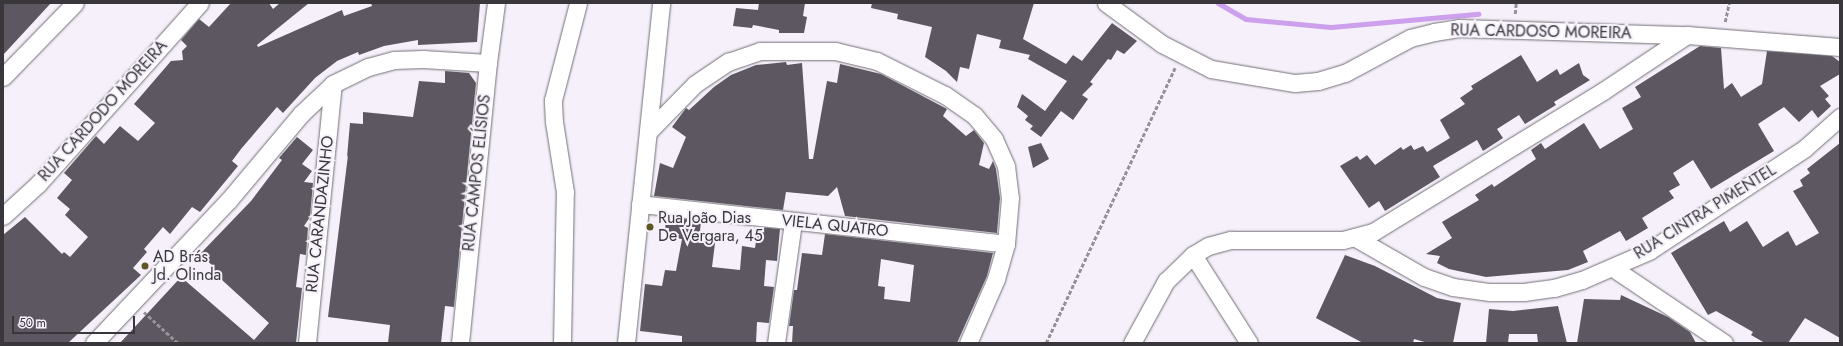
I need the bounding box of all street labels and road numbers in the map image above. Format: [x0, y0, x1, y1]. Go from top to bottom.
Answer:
street label: RUA CARDOSO MOREIRA [1450, 21, 1632, 43]
street label: RUA CARDODO MOREIRA [35, 36, 171, 186]
street label: RUA CAMPOS ELÍSIOS [459, 94, 495, 252]
street label: RUA CARANDAZINHO [302, 135, 338, 293]
street label: RUA CINTRA PIMENTEL [1631, 160, 1779, 264]
street label: VIELA QUATRO [781, 211, 889, 241]

